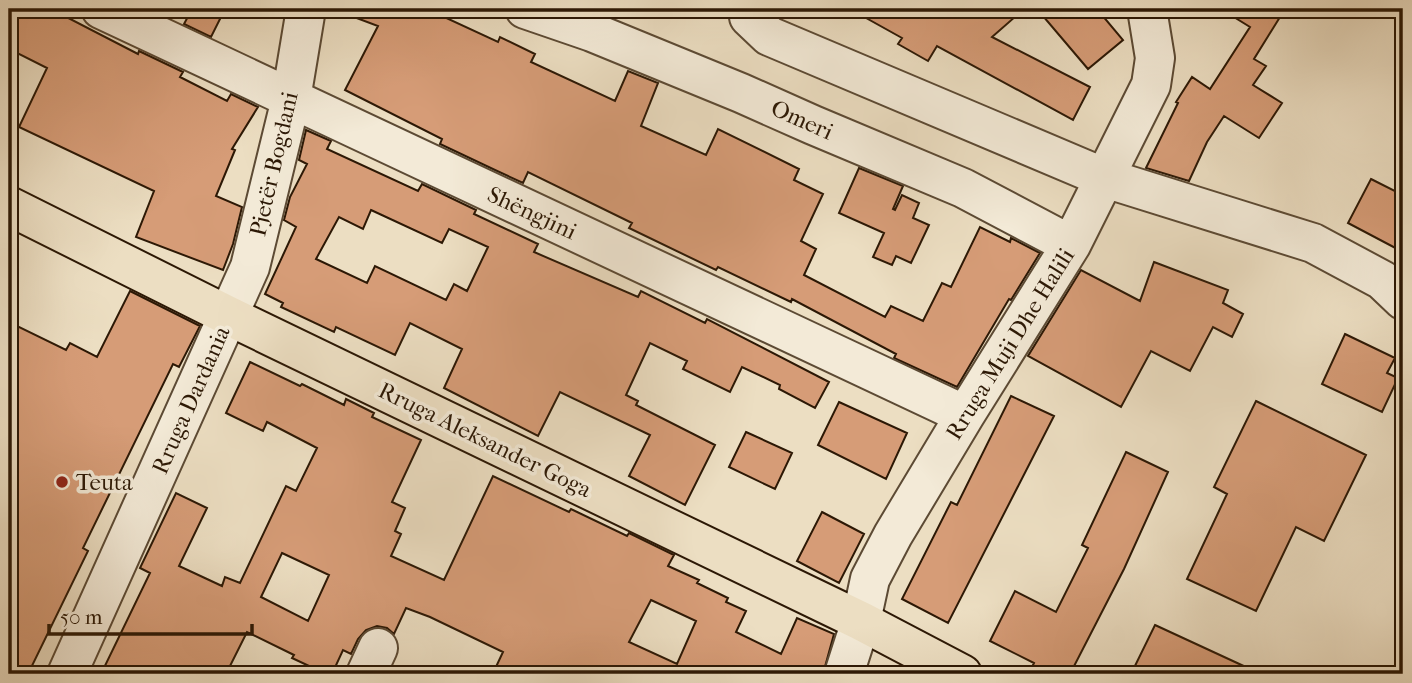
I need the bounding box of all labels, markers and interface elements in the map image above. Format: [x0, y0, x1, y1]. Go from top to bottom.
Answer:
street label: Pjetër Bogdani [244, 89, 304, 239]
street label: Omeri [767, 94, 837, 146]
street label: Shëngjini [483, 181, 581, 245]
street label: Rruga Muji Dhe Halili [940, 243, 1080, 445]
street label: Rruga Dardania [146, 322, 236, 478]
street label: Rruga Aleksander Goga [374, 377, 596, 503]
place label: Teuta [76, 469, 133, 496]
marker: Teuta [54, 474, 70, 490]
scale bar [49, 592, 252, 636]
text: 50 m [60, 605, 103, 629]

